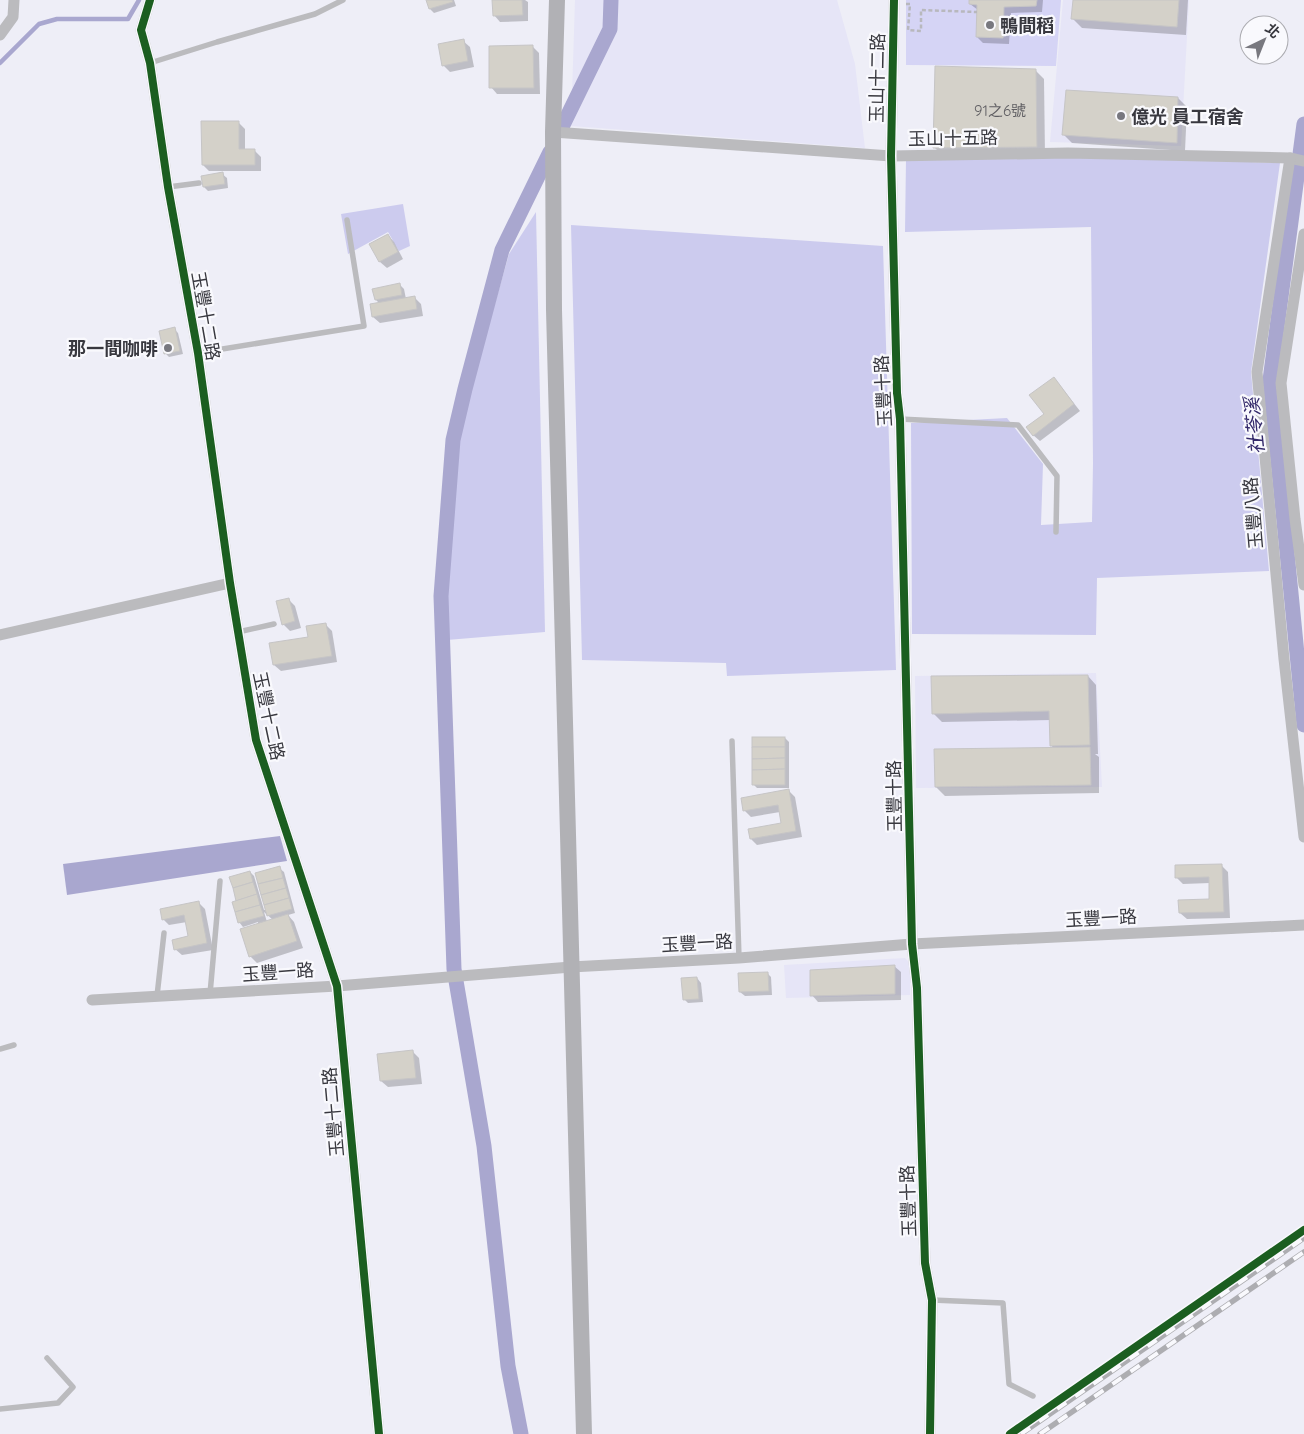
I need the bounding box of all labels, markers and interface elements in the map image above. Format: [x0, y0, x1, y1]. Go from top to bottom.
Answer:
place label: 鴨間稻 [1000, 14, 1054, 37]
north arrow [1239, 15, 1289, 65]
marker: 鴨間稻 [984, 19, 996, 31]
text: 北 [1262, 19, 1284, 42]
street label: 玉山十二路 [865, 33, 889, 123]
house number: 91之6號 [974, 101, 1026, 120]
place label: 億光 員工宿舍 [1131, 105, 1244, 128]
marker: 億光 員工宿舍 [1115, 110, 1127, 122]
street label: 玉山十五路 [908, 126, 998, 150]
street label: 玉豐十二路 [187, 270, 225, 362]
place label: 那一間咖啡 [68, 337, 158, 360]
marker: 那一間咖啡 [162, 342, 174, 354]
street label: 玉豐十路 [870, 354, 896, 428]
water label: 社苓溪 [1239, 393, 1269, 456]
street label: 玉豐八路 [1238, 476, 1268, 550]
street label: 玉豐十二路 [248, 670, 290, 762]
street label: 玉豐十路 [882, 760, 906, 832]
street label: 玉豐一路 [1064, 905, 1138, 931]
street label: 玉豐一路 [660, 930, 734, 956]
street label: 玉豐一路 [241, 958, 315, 986]
street label: 玉豐十二路 [318, 1066, 348, 1158]
street label: 玉豐十路 [895, 1165, 921, 1237]

